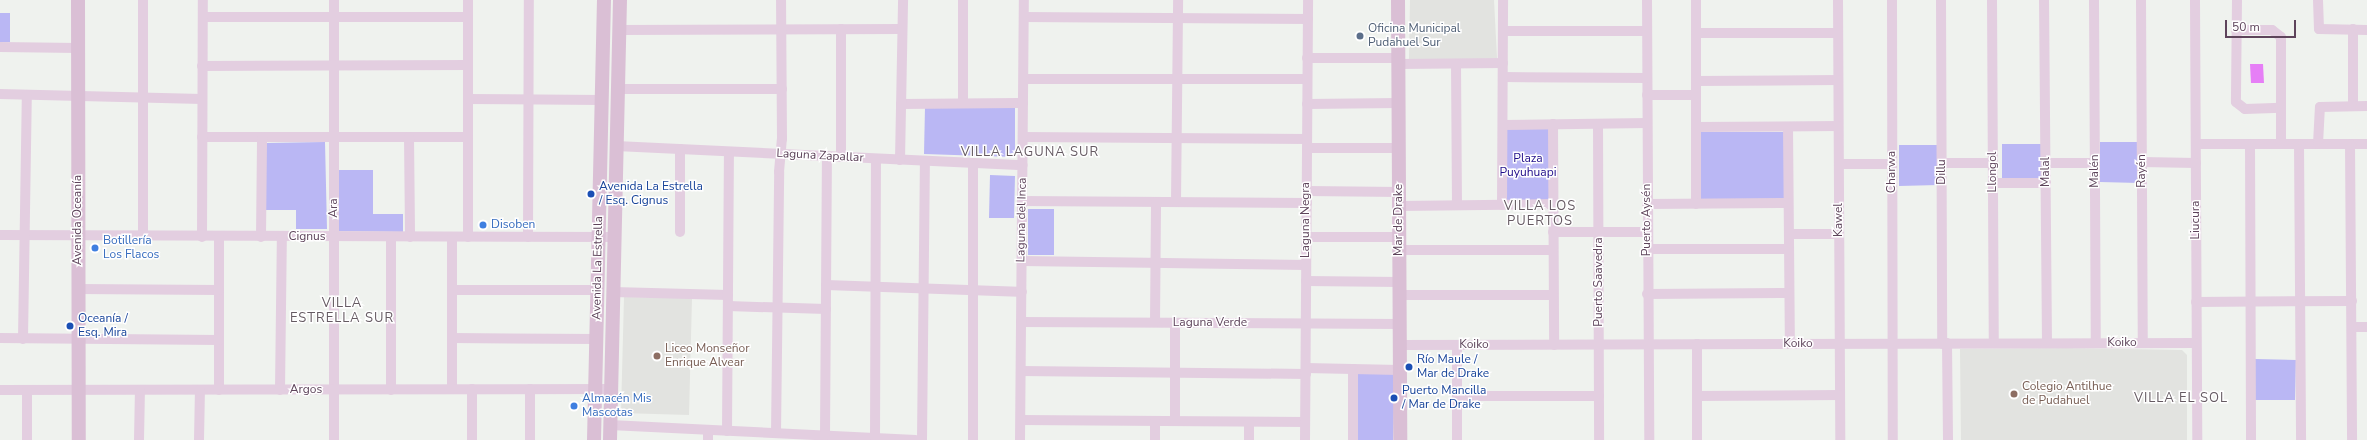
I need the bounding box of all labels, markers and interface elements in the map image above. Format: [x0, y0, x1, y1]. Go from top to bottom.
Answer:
scale bar [2227, 12, 2298, 38]
text: 50 m [2232, 19, 2260, 35]
place label: Oficina Municipal Pudahuel Sur [1368, 22, 1460, 50]
marker: Oficina Municipal Pudahuel Sur [1355, 31, 1365, 41]
district label: VILLA LAGUNA SUR [961, 144, 1099, 160]
street label: Laguna Zapallar [776, 147, 864, 165]
street label: Charwa [1885, 151, 1899, 193]
park label: Plaza Puyuhuapi [1500, 152, 1556, 180]
street label: Llongol [1986, 152, 2000, 192]
street label: Malén [2088, 154, 2102, 188]
street label: Rayén [2135, 154, 2149, 188]
street label: Malal [2039, 157, 2053, 187]
street label: Dillu [1935, 159, 1949, 185]
street label: Avenida Oceanía [71, 175, 85, 265]
street label: Laguna del Inca [1014, 178, 1030, 262]
place label: Avenida La Estrella / Esq. Cignus [599, 180, 703, 208]
street label: Laguna Negra [1299, 182, 1313, 258]
street label: Mar de Drake [1392, 184, 1406, 256]
street label: Puerto Aysén [1640, 184, 1654, 256]
marker: Avenida La Estrella / Esq. Cignus [586, 189, 596, 199]
street label: Ara [327, 198, 341, 218]
district label: VILLA LOS PUERTOS [1504, 199, 1576, 230]
street label: Liucura [2189, 201, 2203, 239]
street label: Kawel [1832, 203, 1846, 237]
street label: Avenida La Estrella [590, 216, 606, 320]
place label: Disoben [491, 218, 535, 232]
marker: Disoben [478, 220, 488, 230]
street label: Cignus [288, 230, 326, 244]
place label: Botillería Los Flacos [103, 234, 159, 262]
street label: Puerto Saavedra [1592, 237, 1606, 327]
marker: Botillería Los Flacos [90, 243, 100, 253]
district label: VILLA ESTRELLA SUR [290, 296, 394, 327]
place label: Oceanía / Esq. Mira [78, 312, 128, 340]
street label: Laguna Verde [1173, 316, 1247, 330]
marker: Oceanía / Esq. Mira [65, 321, 75, 331]
street label: Koiko [2107, 336, 2137, 350]
street label: Koiko [1783, 337, 1813, 351]
street label: Koiko [1459, 338, 1489, 352]
place label: Liceo Monseñor Enrique Alvear [665, 342, 750, 370]
marker: Liceo Monseñor Enrique Alvear [652, 351, 662, 361]
place label: Río Maule / Mar de Drake [1417, 353, 1489, 381]
marker: Río Maule / Mar de Drake [1404, 362, 1414, 372]
place label: Colegio Antilhue de Pudahuel [2022, 380, 2112, 408]
street label: Argos [290, 383, 322, 397]
place label: Puerto Mancilla / Mar de Drake [1402, 384, 1486, 412]
marker: Colegio Antilhue de Pudahuel [2009, 389, 2019, 399]
district label: VILLA EL SOL [2134, 390, 2228, 406]
place label: Almacén Mis Mascotas [582, 392, 651, 420]
marker: Puerto Mancilla / Mar de Drake [1389, 393, 1399, 403]
marker: Almacén Mis Mascotas [569, 401, 579, 411]

